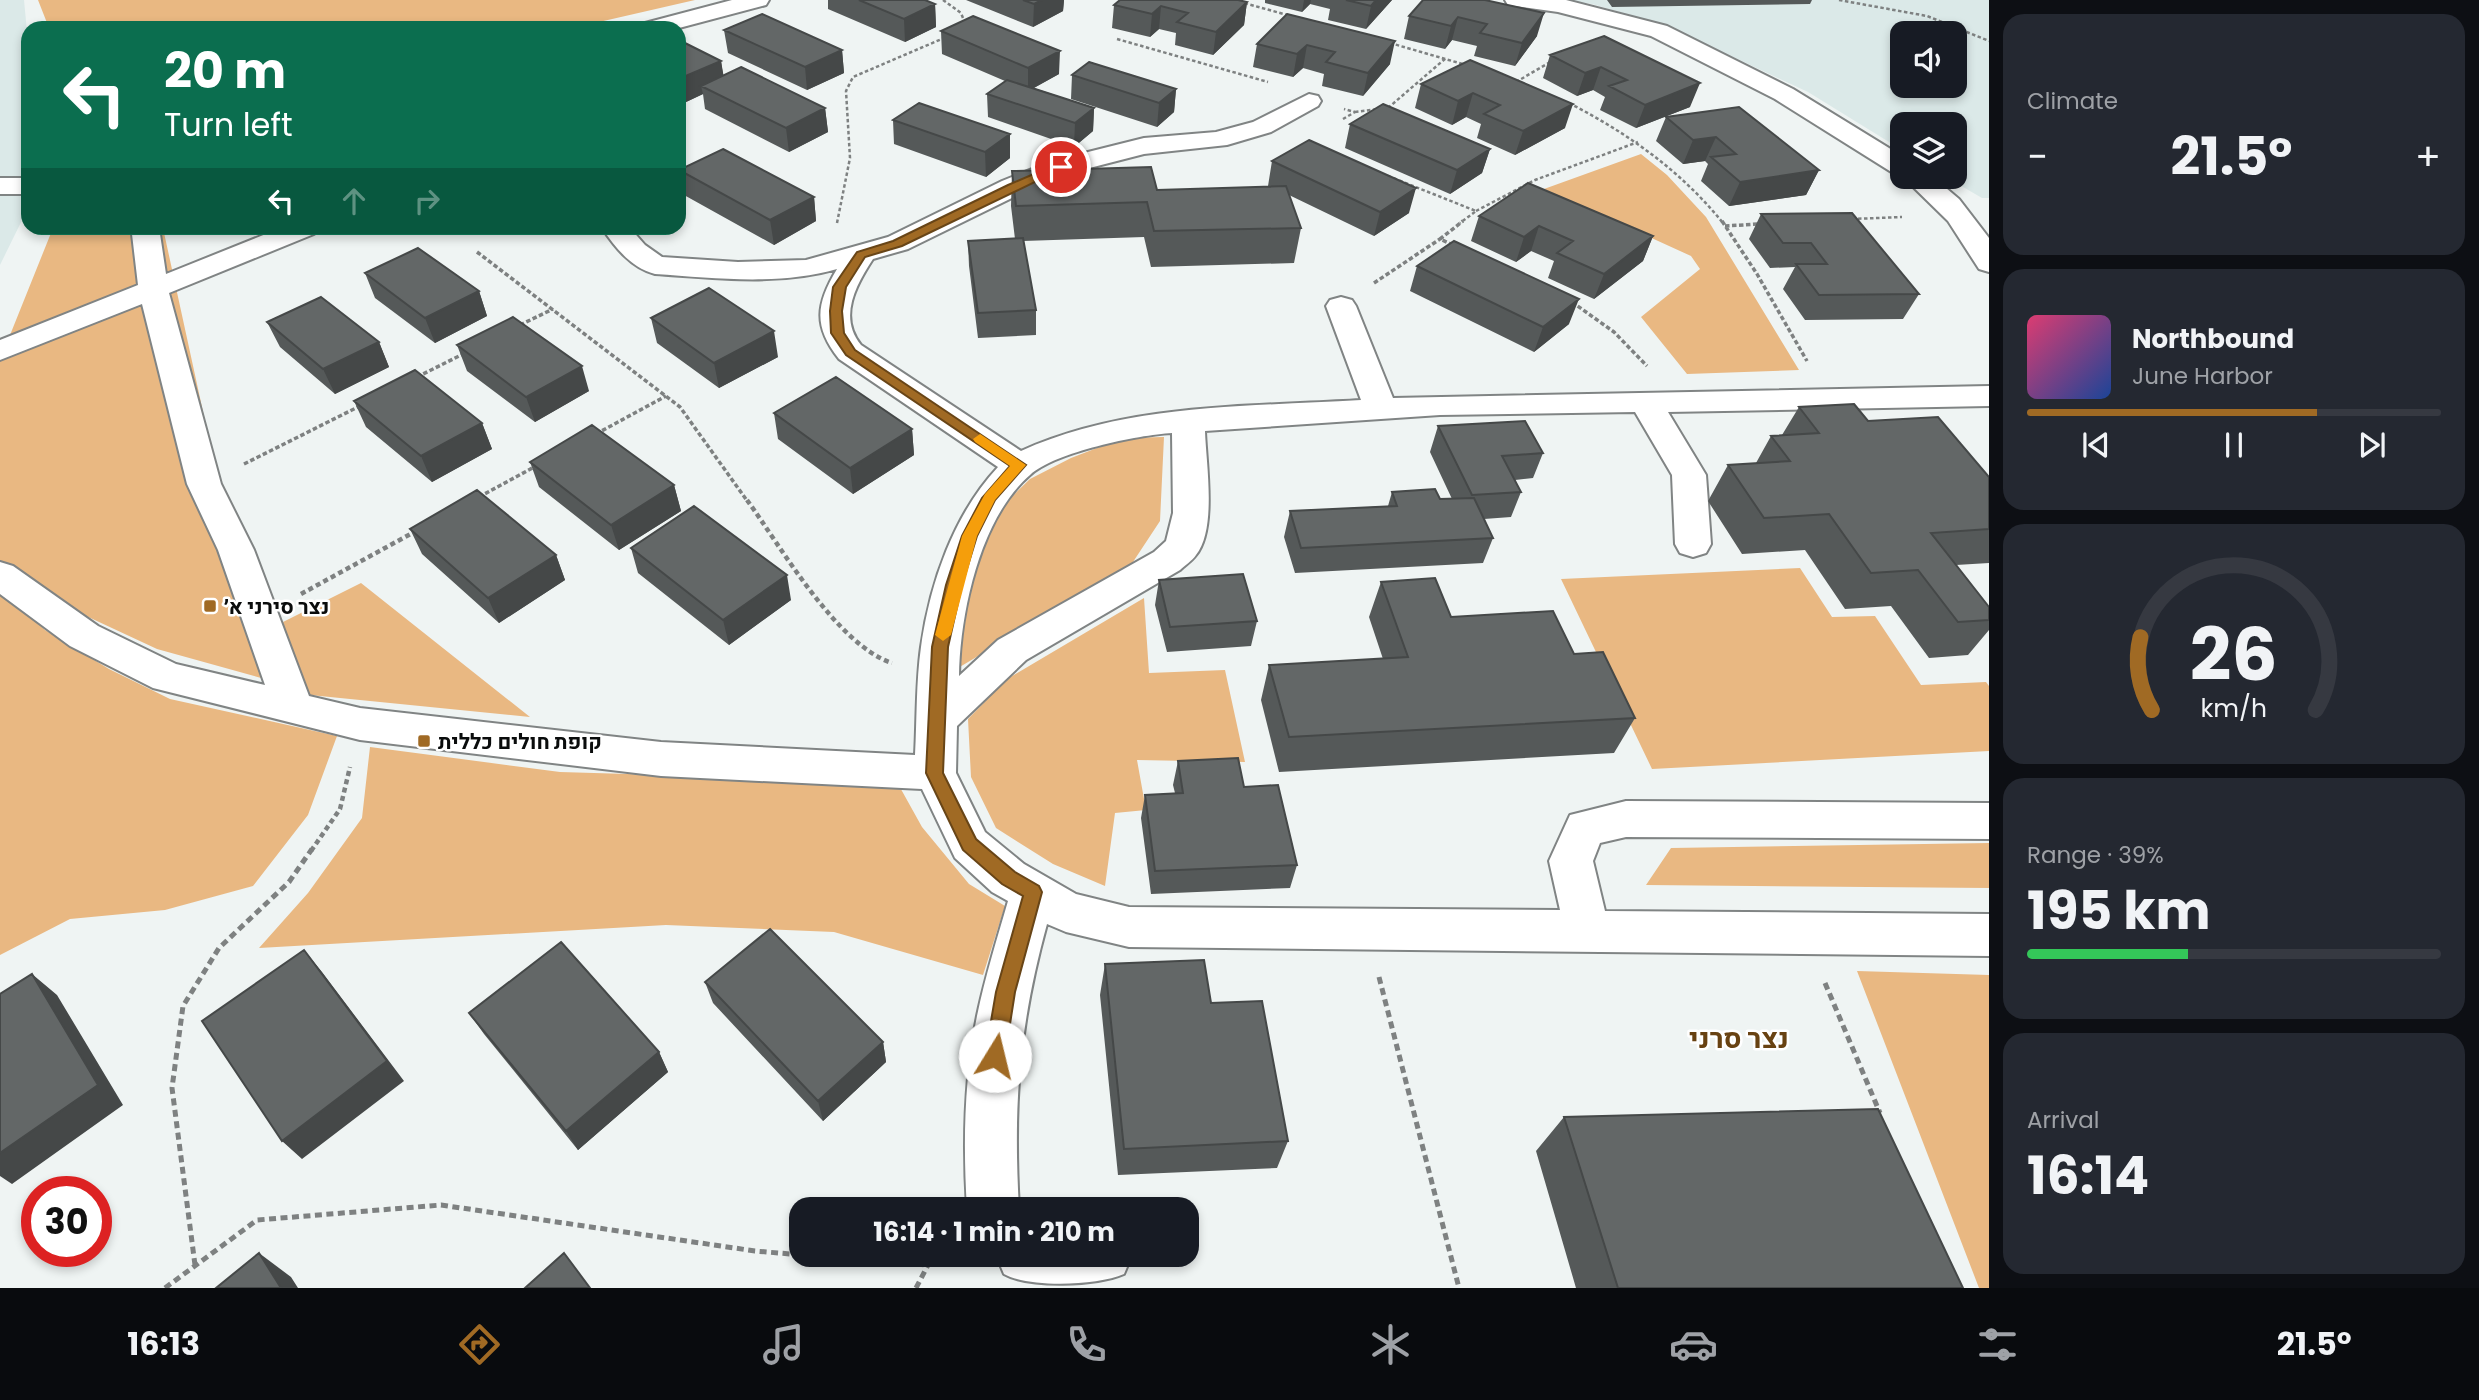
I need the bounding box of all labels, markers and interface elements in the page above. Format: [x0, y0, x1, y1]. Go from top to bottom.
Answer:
map controls [1890, 21, 1967, 189]
button: sound [1890, 21, 1967, 98]
text: 20 m [164, 37, 286, 105]
icon: left [49, 49, 140, 140]
text: Climate [2027, 85, 2118, 117]
text: Turn left [164, 102, 293, 147]
button: layers [1890, 112, 1967, 189]
text: 21.5° [2171, 120, 2292, 193]
text: − [2027, 130, 2048, 183]
text: + [2415, 130, 2441, 183]
pin [1031, 137, 1091, 197]
icon: arrive [1042, 148, 1080, 186]
icon: left [262, 182, 300, 220]
icon: ahead [335, 182, 373, 220]
icon: right [408, 182, 446, 220]
text: Northbound [2132, 321, 2294, 357]
text: June Harbor [2132, 360, 2273, 392]
icon: previous [2077, 426, 2115, 464]
icon: pause [2215, 426, 2253, 464]
icon: next [2353, 426, 2391, 464]
place label: נצר סירני א׳ [224, 592, 329, 621]
marker: נצר סירני א׳ [202, 598, 218, 614]
text: 26 [2190, 604, 2278, 705]
text: km/h [2201, 691, 2267, 726]
place label: קופת חולים כללית [438, 727, 602, 756]
marker: קופת חולים כללית [416, 733, 432, 749]
text: Range · 39% [2027, 839, 2164, 871]
text: 195 km [2027, 874, 2211, 947]
position arrow [958, 1019, 1032, 1093]
district label: נצר סרני [1689, 1019, 1789, 1058]
text: Arrival [2027, 1104, 2099, 1136]
text: 16:14 [2027, 1139, 2149, 1212]
speed limit sign: 30 [21, 1176, 112, 1267]
text: 16:14 · 1 min · 210 m [873, 1214, 1115, 1250]
icon: directions [455, 1320, 504, 1369]
icon: music [759, 1320, 808, 1369]
icon: phone [1062, 1320, 1111, 1369]
icon: climate [1366, 1320, 1415, 1369]
icon: car [1669, 1320, 1718, 1369]
icon: filters [1973, 1320, 2022, 1369]
text: 16:13 [127, 1321, 200, 1366]
text: 21.5° [2277, 1321, 2352, 1366]

